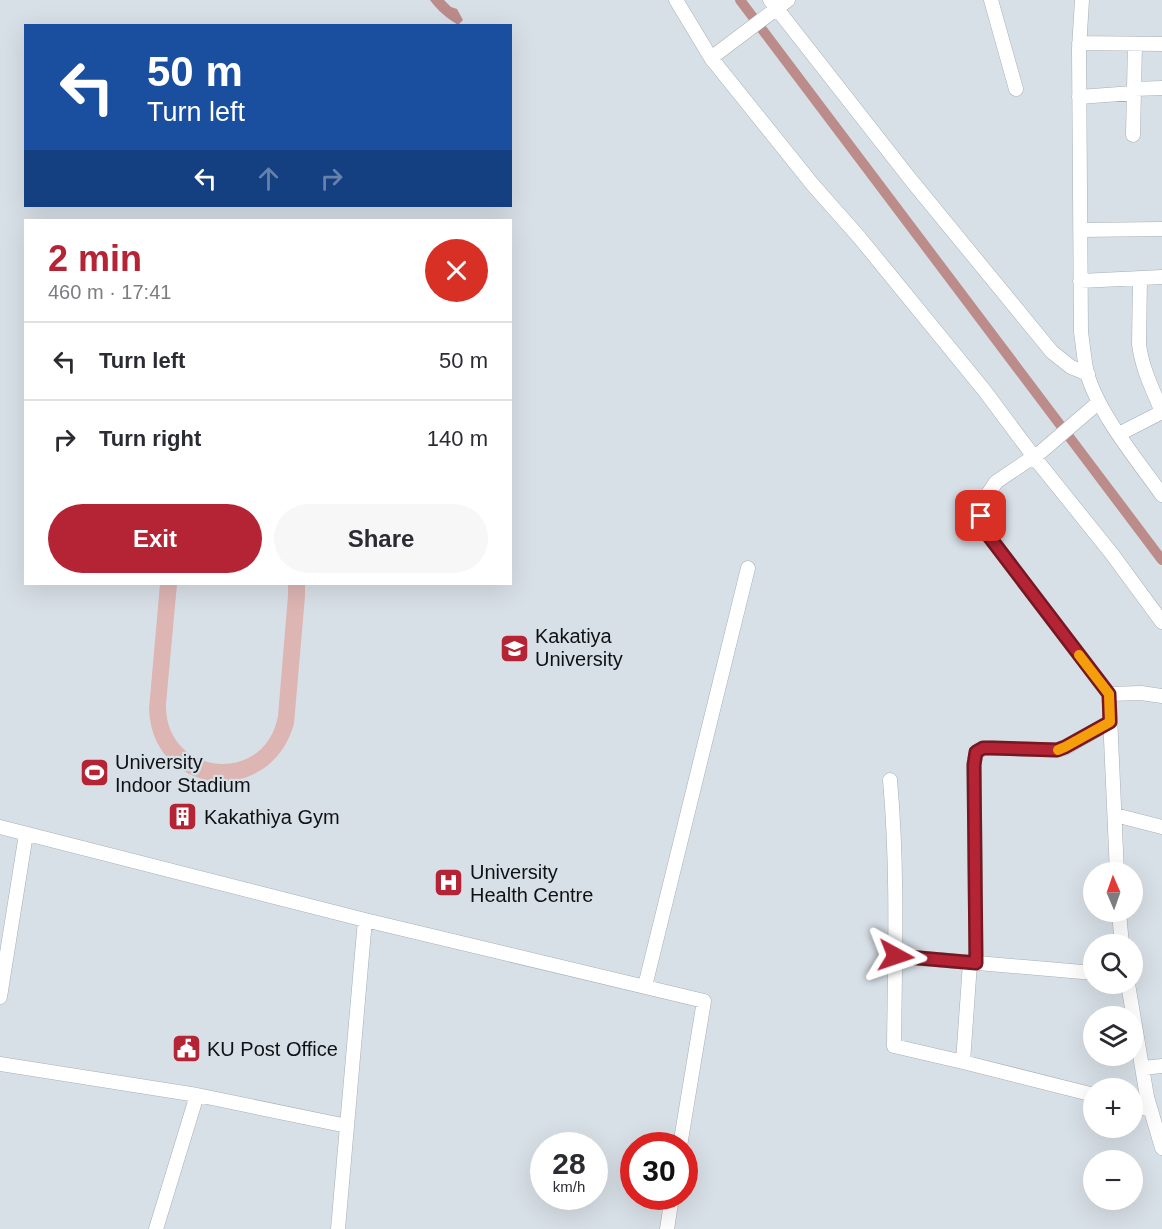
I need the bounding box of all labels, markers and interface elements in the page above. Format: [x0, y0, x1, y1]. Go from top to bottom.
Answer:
icon: left [48, 48, 126, 126]
text: 50 m [147, 48, 243, 95]
text: Turn left [147, 97, 245, 127]
icon: left [189, 162, 222, 195]
icon: ahead [252, 162, 285, 195]
icon: right [315, 162, 348, 195]
text: 2 min [48, 238, 142, 279]
button: close [425, 239, 488, 302]
text: 460 m · 17:41 [48, 281, 171, 303]
icon: left [48, 345, 81, 378]
text: Turn left [99, 348, 185, 373]
text: 50 m [439, 348, 488, 373]
icon: right [48, 423, 81, 456]
text: Turn right [99, 426, 201, 451]
text: 140 m [427, 426, 488, 451]
pin [955, 490, 1006, 541]
icon: arrive [964, 499, 997, 532]
button: Exit [48, 504, 262, 573]
button: Share [274, 504, 488, 573]
place label: Kakatiya University [535, 625, 623, 670]
school or university icon: Kakatiya University [498, 632, 530, 664]
place label: University Indoor Stadium [115, 751, 251, 796]
sports icon: University Indoor Stadium [78, 757, 110, 789]
building icon: Kakathiya Gym [167, 801, 199, 833]
place label: Kakathiya Gym [204, 806, 340, 828]
place label: University Health Centre [470, 861, 593, 906]
north arrow [1083, 862, 1143, 922]
map controls [1083, 862, 1143, 1210]
hospital icon: University Health Centre [433, 867, 465, 899]
position arrow [864, 924, 928, 988]
button: search [1083, 934, 1143, 994]
button: layers [1083, 1006, 1143, 1066]
public building icon: KU Post Office [170, 1033, 202, 1065]
place label: KU Post Office [207, 1038, 338, 1060]
button: + [1083, 1078, 1143, 1138]
speed limit sign: 30 [620, 1132, 698, 1210]
text: 28 [552, 1147, 586, 1180]
button: − [1083, 1150, 1143, 1210]
text: km/h [553, 1178, 585, 1195]

